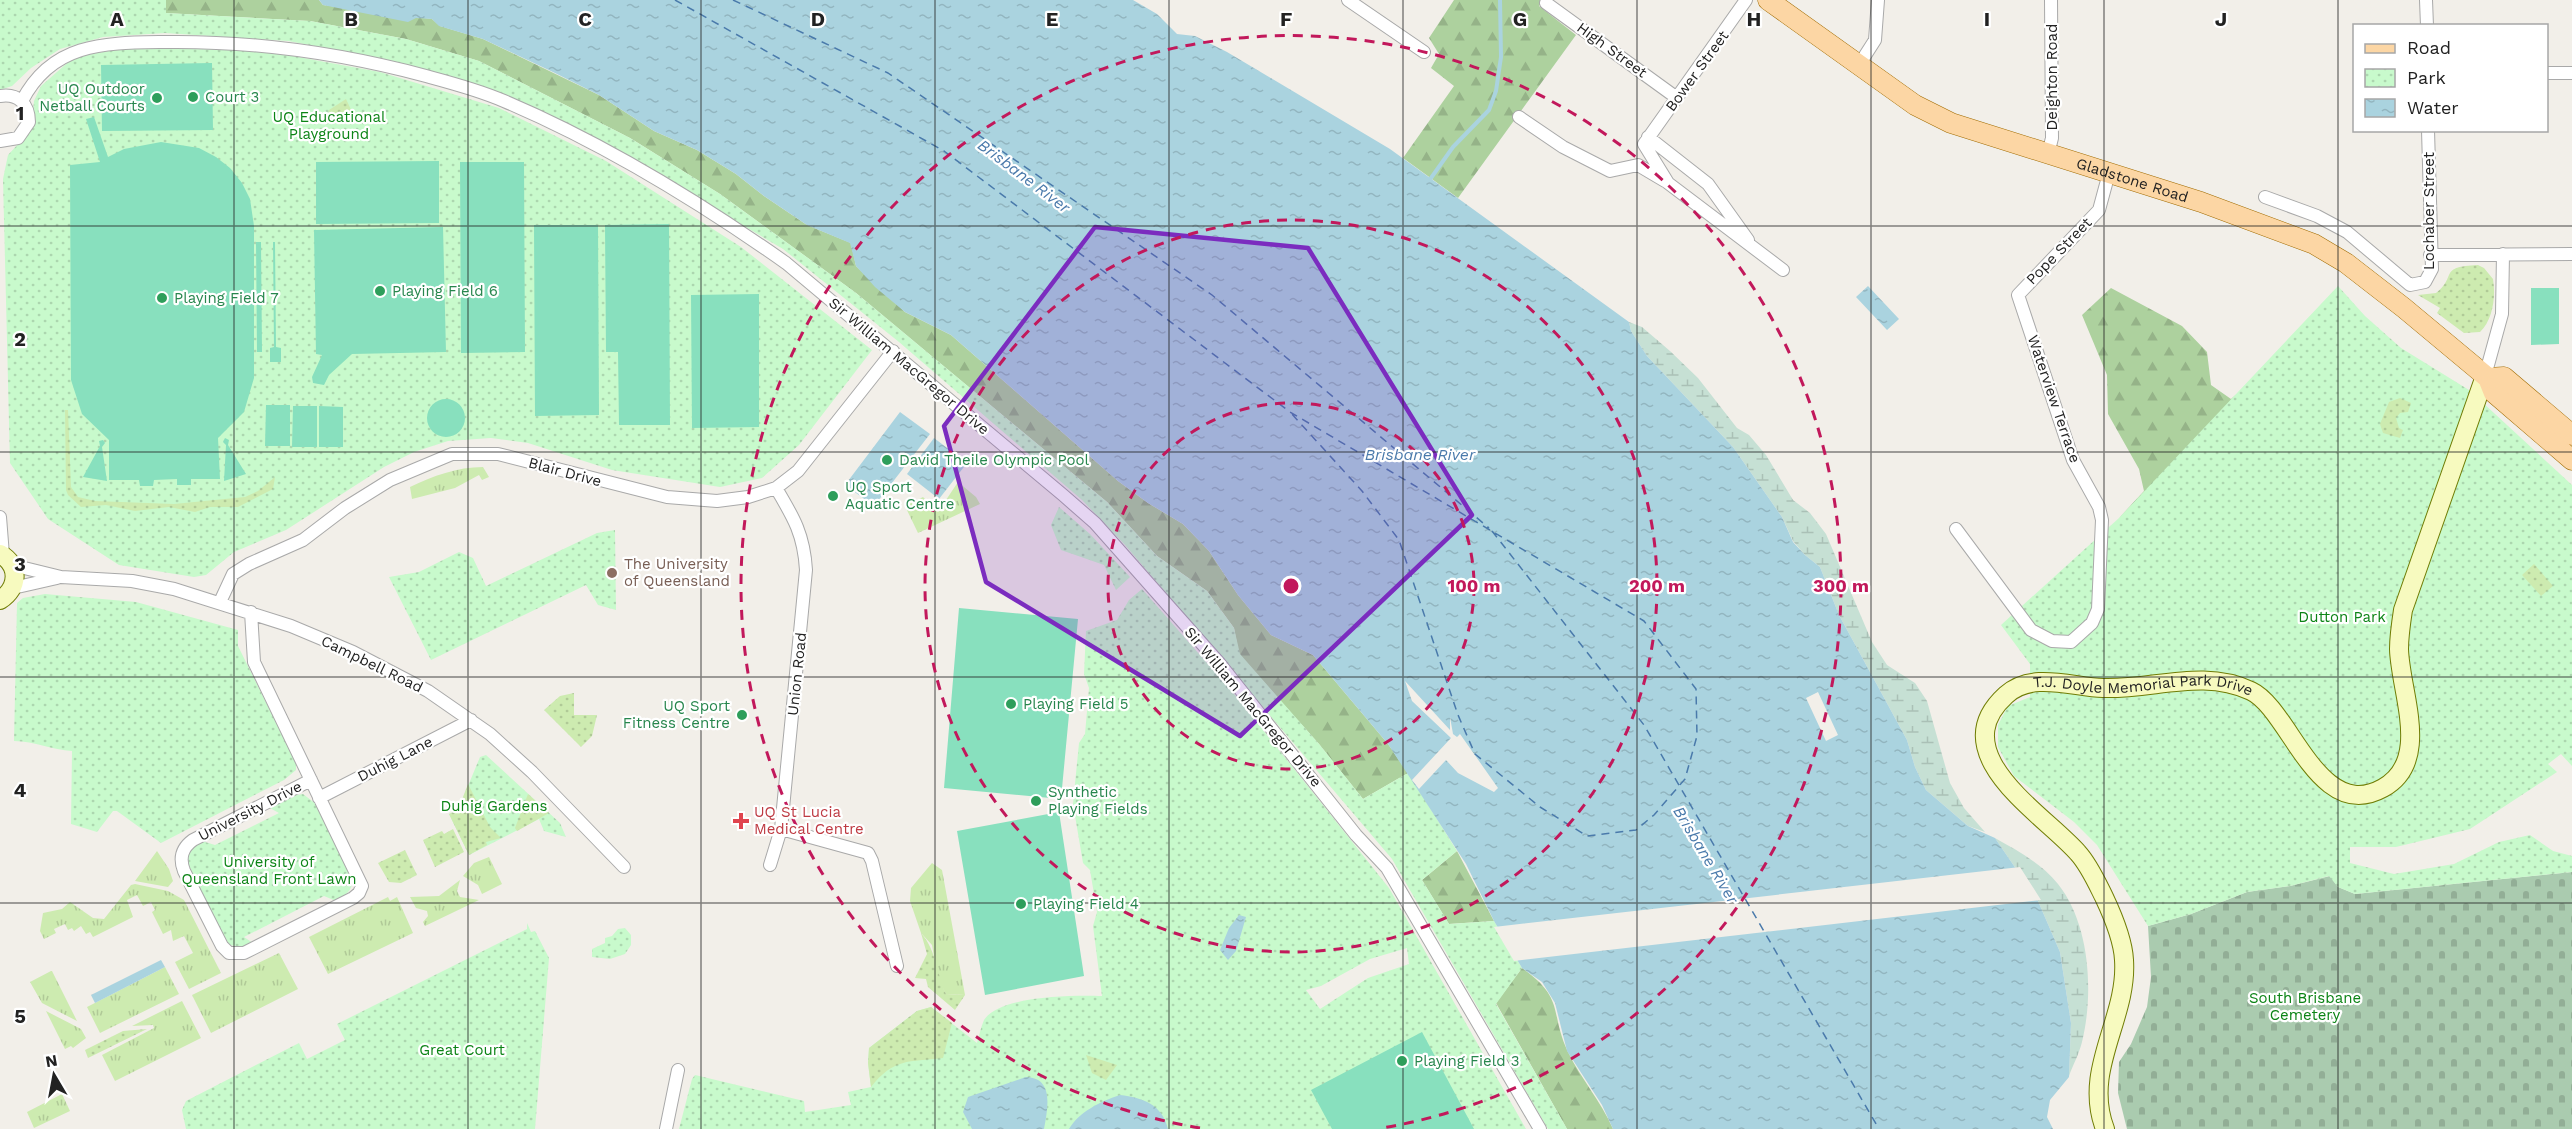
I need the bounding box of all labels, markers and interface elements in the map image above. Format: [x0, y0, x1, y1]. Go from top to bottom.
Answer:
text: A [110, 7, 124, 31]
text: B [344, 7, 358, 31]
text: C [578, 7, 592, 31]
text: D [811, 7, 825, 31]
text: E [1046, 7, 1058, 31]
text: F [1280, 7, 1292, 31]
text: G [1513, 7, 1527, 31]
text: H [1747, 7, 1761, 31]
text: I [1984, 7, 1990, 31]
text: J [2215, 7, 2227, 31]
street label: High Street [1573, 18, 1651, 82]
street label: Deighton Road [2043, 24, 2061, 130]
legend [2353, 24, 2548, 132]
street label: Bower Street [1662, 26, 1733, 115]
text: Road [2407, 37, 2451, 58]
text: Park [2407, 67, 2446, 88]
place label: UQ Outdoor Netball Courts [39, 80, 145, 115]
place label: Court 3 [205, 88, 259, 106]
marker: Court 3 [186, 90, 200, 104]
marker: UQ Outdoor Netball Courts [150, 91, 164, 105]
text: Water [2407, 97, 2459, 118]
text: 1 [16, 101, 24, 125]
park label: UQ Educational Playground [272, 108, 386, 143]
water label: Brisbane River [974, 135, 1074, 217]
street label: Lochaber Street [2420, 151, 2438, 270]
street label: Gladstone Road [2074, 154, 2190, 206]
street label: Pope Street [2023, 213, 2096, 288]
place label: Playing Field 6 [392, 282, 498, 300]
marker: Playing Field 6 [373, 284, 387, 298]
place label: Playing Field 7 [174, 289, 279, 307]
marker: Playing Field 7 [155, 291, 169, 305]
street label: Sir William MacGregor Drive [825, 294, 993, 438]
text: 2 [14, 327, 26, 351]
street label: Waterview Terrace [2024, 333, 2084, 465]
water label: Brisbane River [1365, 445, 1476, 464]
place label: David Theile Olympic Pool [899, 451, 1089, 469]
marker: David Theile Olympic Pool [880, 453, 894, 467]
street label: Blair Drive [526, 454, 604, 490]
place label: UQ Sport Aquatic Centre [845, 478, 954, 513]
marker: UQ Sport Aquatic Centre [826, 489, 840, 503]
text: 3 [14, 552, 26, 576]
place label: The University of Queensland [624, 555, 730, 590]
marker: The University of Queensland [605, 566, 619, 580]
text: 100 m [1447, 575, 1501, 596]
text: 200 m [1629, 575, 1685, 596]
text: 300 m [1813, 575, 1869, 596]
centre of rings [1281, 576, 1301, 596]
park label: Dutton Park [2298, 608, 2386, 626]
street label: Sir William MacGregor Drive [1181, 623, 1325, 791]
street label: Union Road [784, 631, 810, 717]
street label: Campbell Road [318, 632, 426, 696]
street label: T.J. Doyle Memorial Park Drive [2032, 671, 2256, 700]
place label: Playing Field 5 [1023, 695, 1129, 713]
place label: UQ Sport Fitness Centre [623, 697, 731, 732]
marker: Playing Field 5 [1004, 697, 1018, 711]
marker: UQ Sport Fitness Centre [735, 708, 749, 722]
street label: Duhig Lane [354, 732, 436, 786]
street label: University Drive [195, 777, 305, 845]
text: 4 [14, 778, 27, 802]
place label: Synthetic Playing Fields [1048, 783, 1148, 818]
marker: Synthetic Playing Fields [1029, 794, 1043, 808]
park label: Duhig Gardens [441, 797, 548, 815]
place label: UQ St Lucia Medical Centre [754, 803, 864, 838]
water label: Brisbane River [1669, 803, 1743, 908]
marker: UQ St Lucia Medical Centre [732, 812, 750, 830]
park label: University of Queensland Front Lawn [182, 853, 356, 888]
place label: Playing Field 4 [1033, 895, 1139, 913]
marker: Playing Field 4 [1014, 897, 1028, 911]
park label: South Brisbane Cemetery [2249, 989, 2361, 1024]
text: 5 [14, 1004, 26, 1028]
park label: Great Court [419, 1041, 505, 1059]
north arrow [24, 1045, 84, 1105]
text: N [44, 1050, 59, 1071]
place label: Playing Field 3 [1414, 1052, 1520, 1070]
marker: Playing Field 3 [1395, 1054, 1409, 1068]

